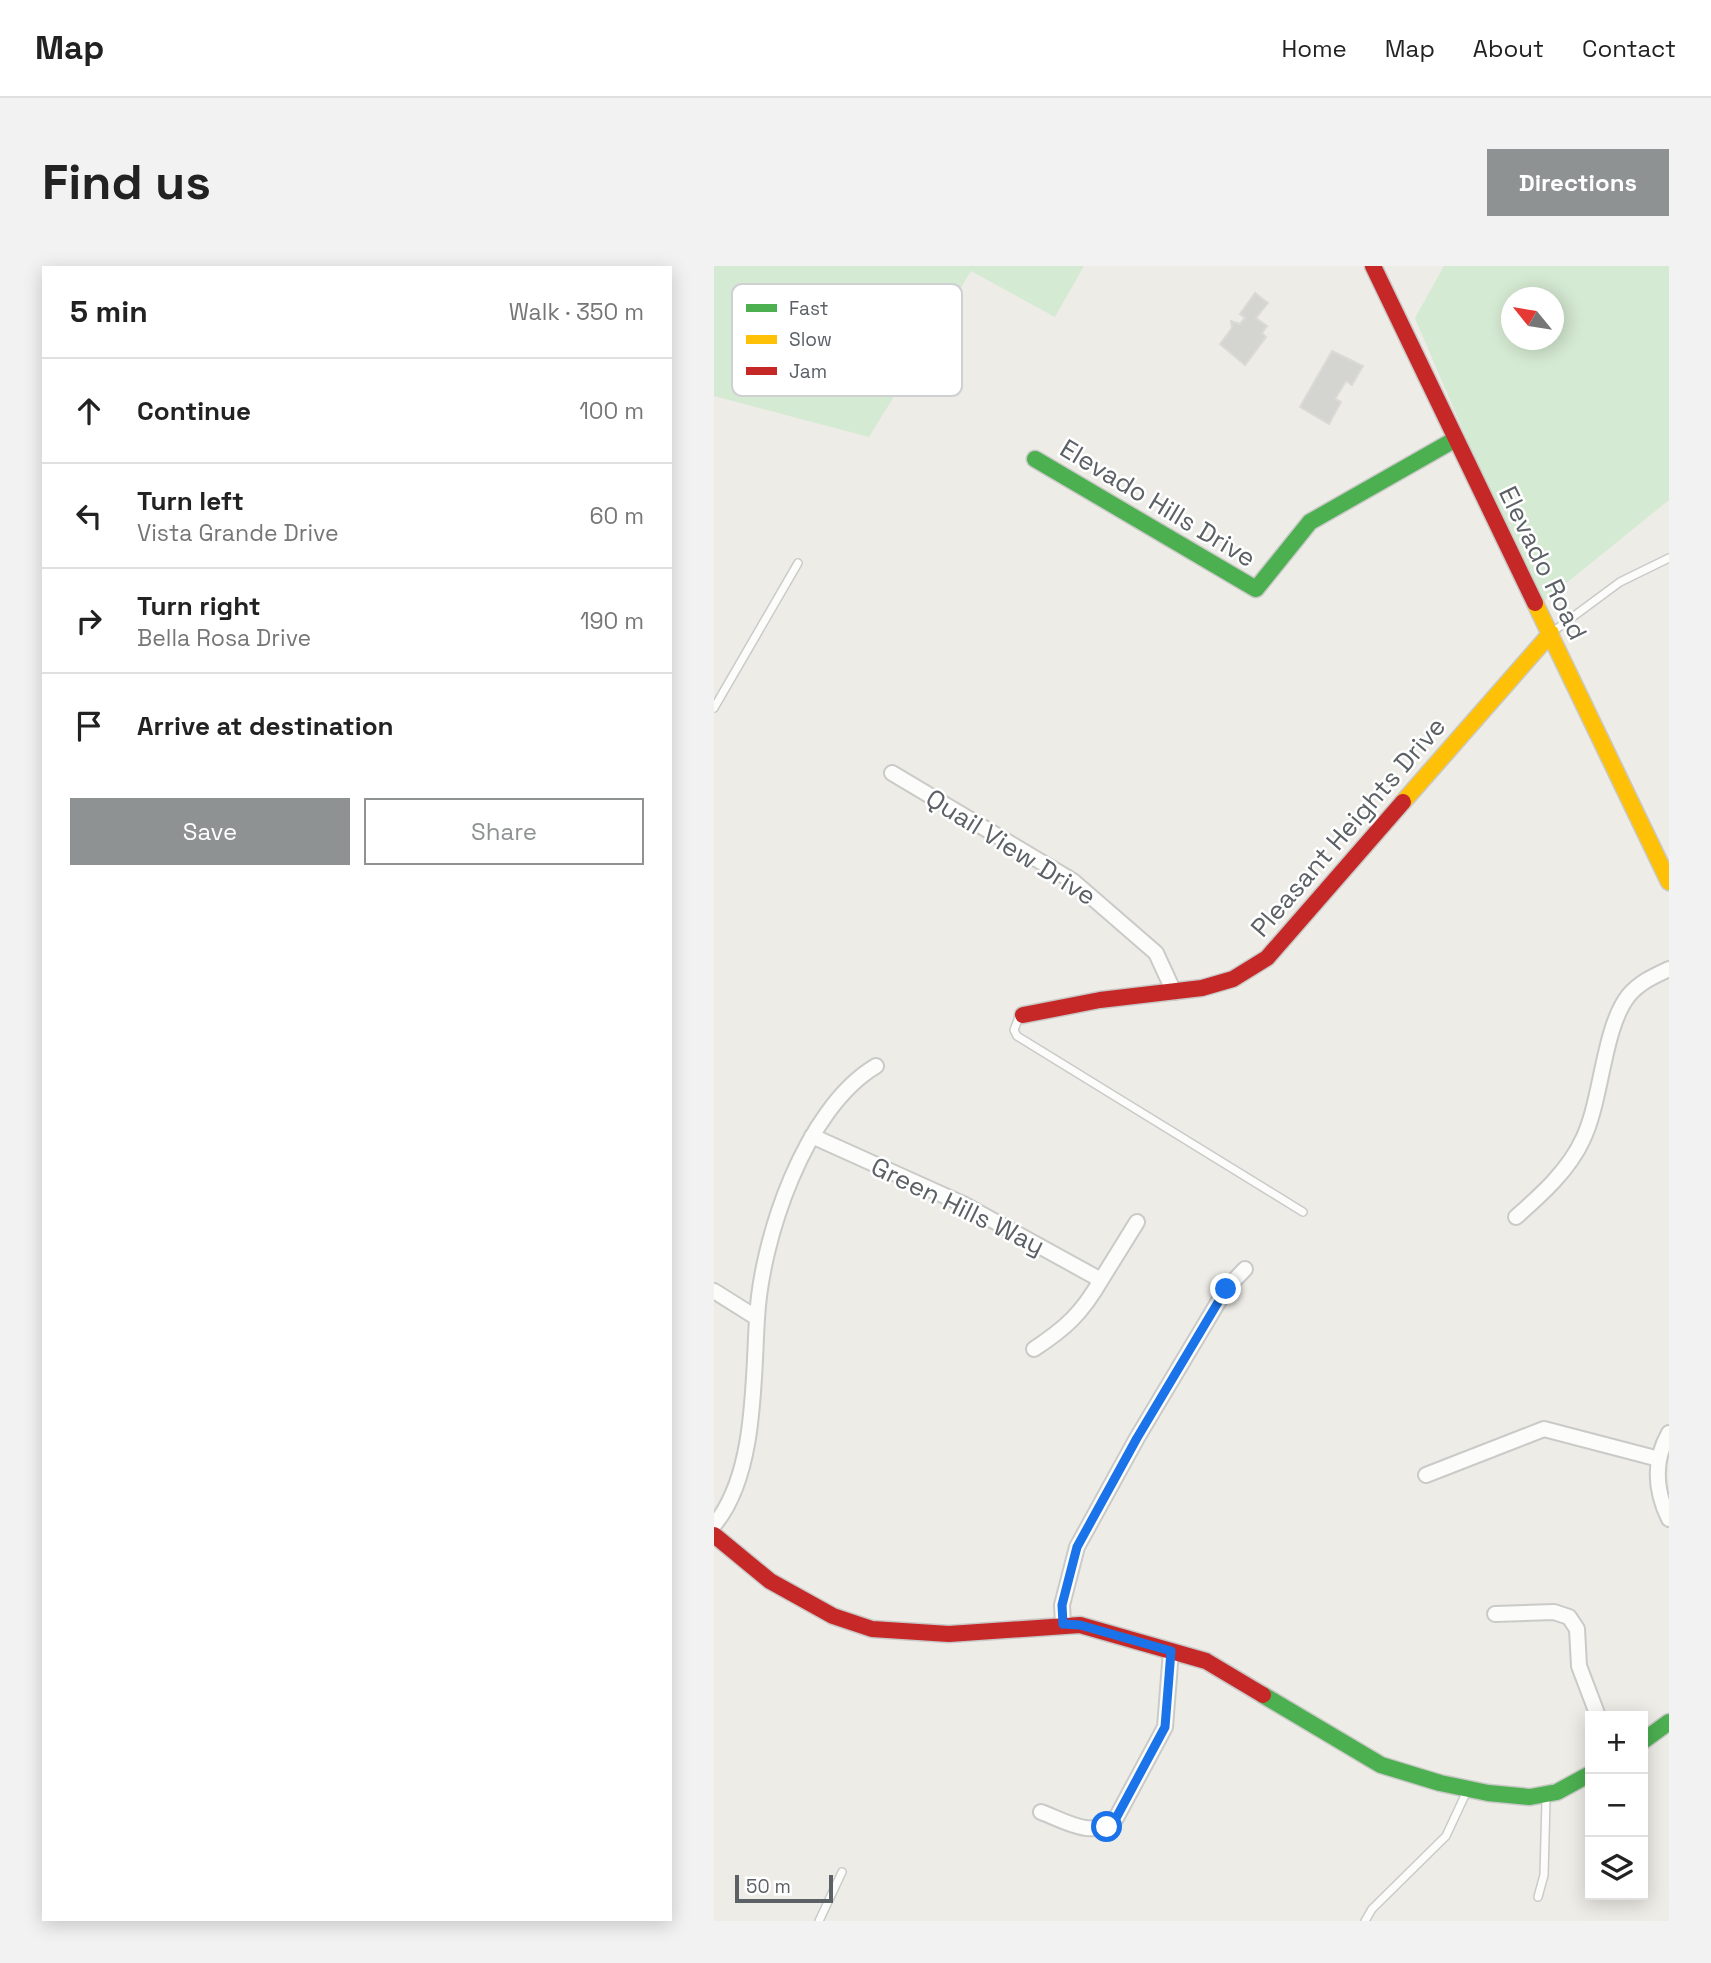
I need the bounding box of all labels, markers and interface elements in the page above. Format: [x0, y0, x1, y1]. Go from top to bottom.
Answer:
text: Map [35, 27, 104, 69]
text: Home [1281, 33, 1347, 64]
text: Map [1385, 33, 1435, 64]
text: About [1473, 33, 1544, 64]
text: Contact [1582, 33, 1676, 64]
button: Directions [1487, 149, 1669, 216]
text: Find us [42, 151, 211, 213]
legend [732, 284, 962, 396]
north arrow [1501, 287, 1564, 350]
text: 5 min [70, 292, 148, 331]
text: Fast [789, 296, 829, 321]
text: Walk · 350 m [509, 297, 644, 327]
text: Slow [789, 327, 832, 352]
text: Jam [789, 359, 827, 384]
icon: ahead [70, 392, 108, 430]
text: Continue [137, 394, 251, 428]
text: 100 m [579, 396, 644, 426]
street label: Elevado Hills Drive [1054, 431, 1262, 575]
street label: Elevado Road [1491, 480, 1595, 646]
text: Turn left [137, 484, 244, 518]
icon: left [70, 497, 108, 535]
text: 60 m [589, 501, 644, 531]
text: Vista Grande Drive [137, 518, 339, 548]
text: Turn right [137, 589, 261, 623]
icon: right [70, 602, 108, 640]
text: 190 m [580, 606, 644, 636]
text: Bella Rosa Drive [137, 623, 311, 653]
icon: arrive [70, 707, 108, 745]
text: Arrive at destination [137, 709, 394, 743]
street label: Pleasant Heights Drive [1243, 710, 1453, 944]
street label: Quail View Drive [919, 781, 1103, 913]
button: Save [70, 798, 350, 865]
button: Share [364, 798, 644, 865]
street label: Green Hills Way [865, 1149, 1051, 1263]
route end [1210, 1273, 1241, 1304]
map controls [1585, 1711, 1648, 1900]
button: + [1585, 1711, 1648, 1774]
button: − [1585, 1774, 1648, 1837]
route start [1091, 1811, 1122, 1842]
button: layers [1585, 1837, 1648, 1900]
scale bar [735, 1872, 833, 1904]
text: 50 m [746, 1874, 791, 1899]

